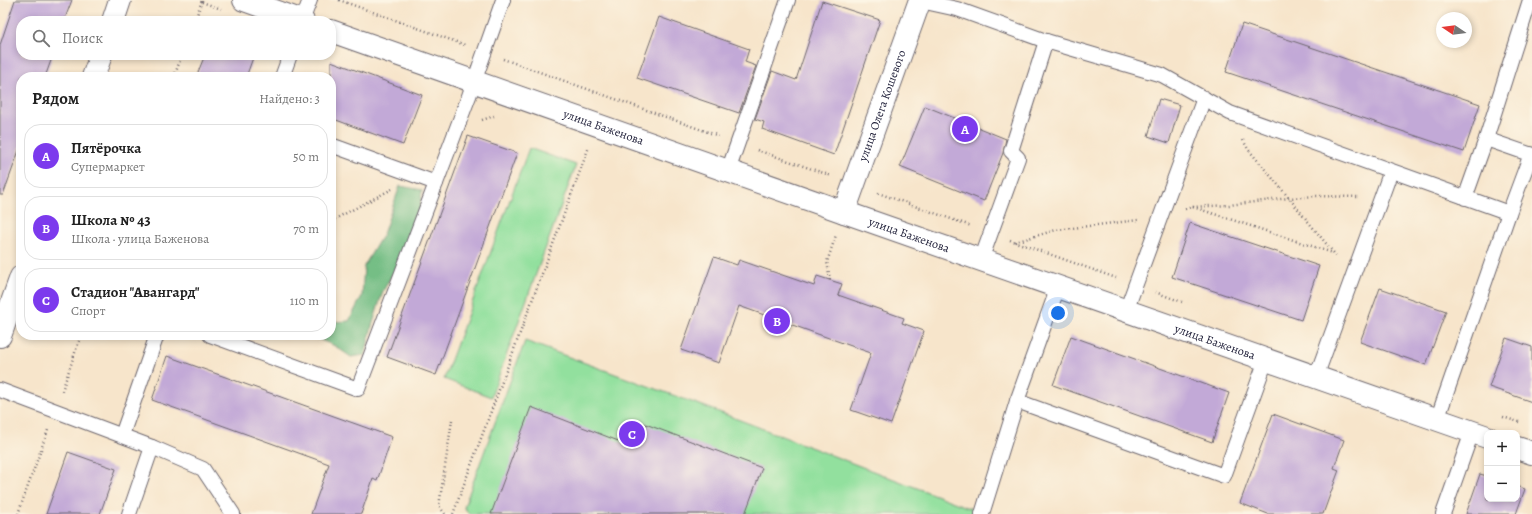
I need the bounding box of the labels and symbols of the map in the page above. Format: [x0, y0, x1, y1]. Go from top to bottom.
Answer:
north arrow [1436, 12, 1472, 48]
street label: улица Олега Кошевого [854, 48, 909, 165]
street label: улица Баженова [560, 105, 646, 149]
pin: A [952, 114, 978, 144]
street label: улица Баженова [866, 213, 952, 256]
your location [1048, 303, 1068, 323]
pin: B [764, 306, 790, 336]
street label: улица Баженова [1172, 320, 1258, 363]
pin: C [619, 419, 645, 449]

